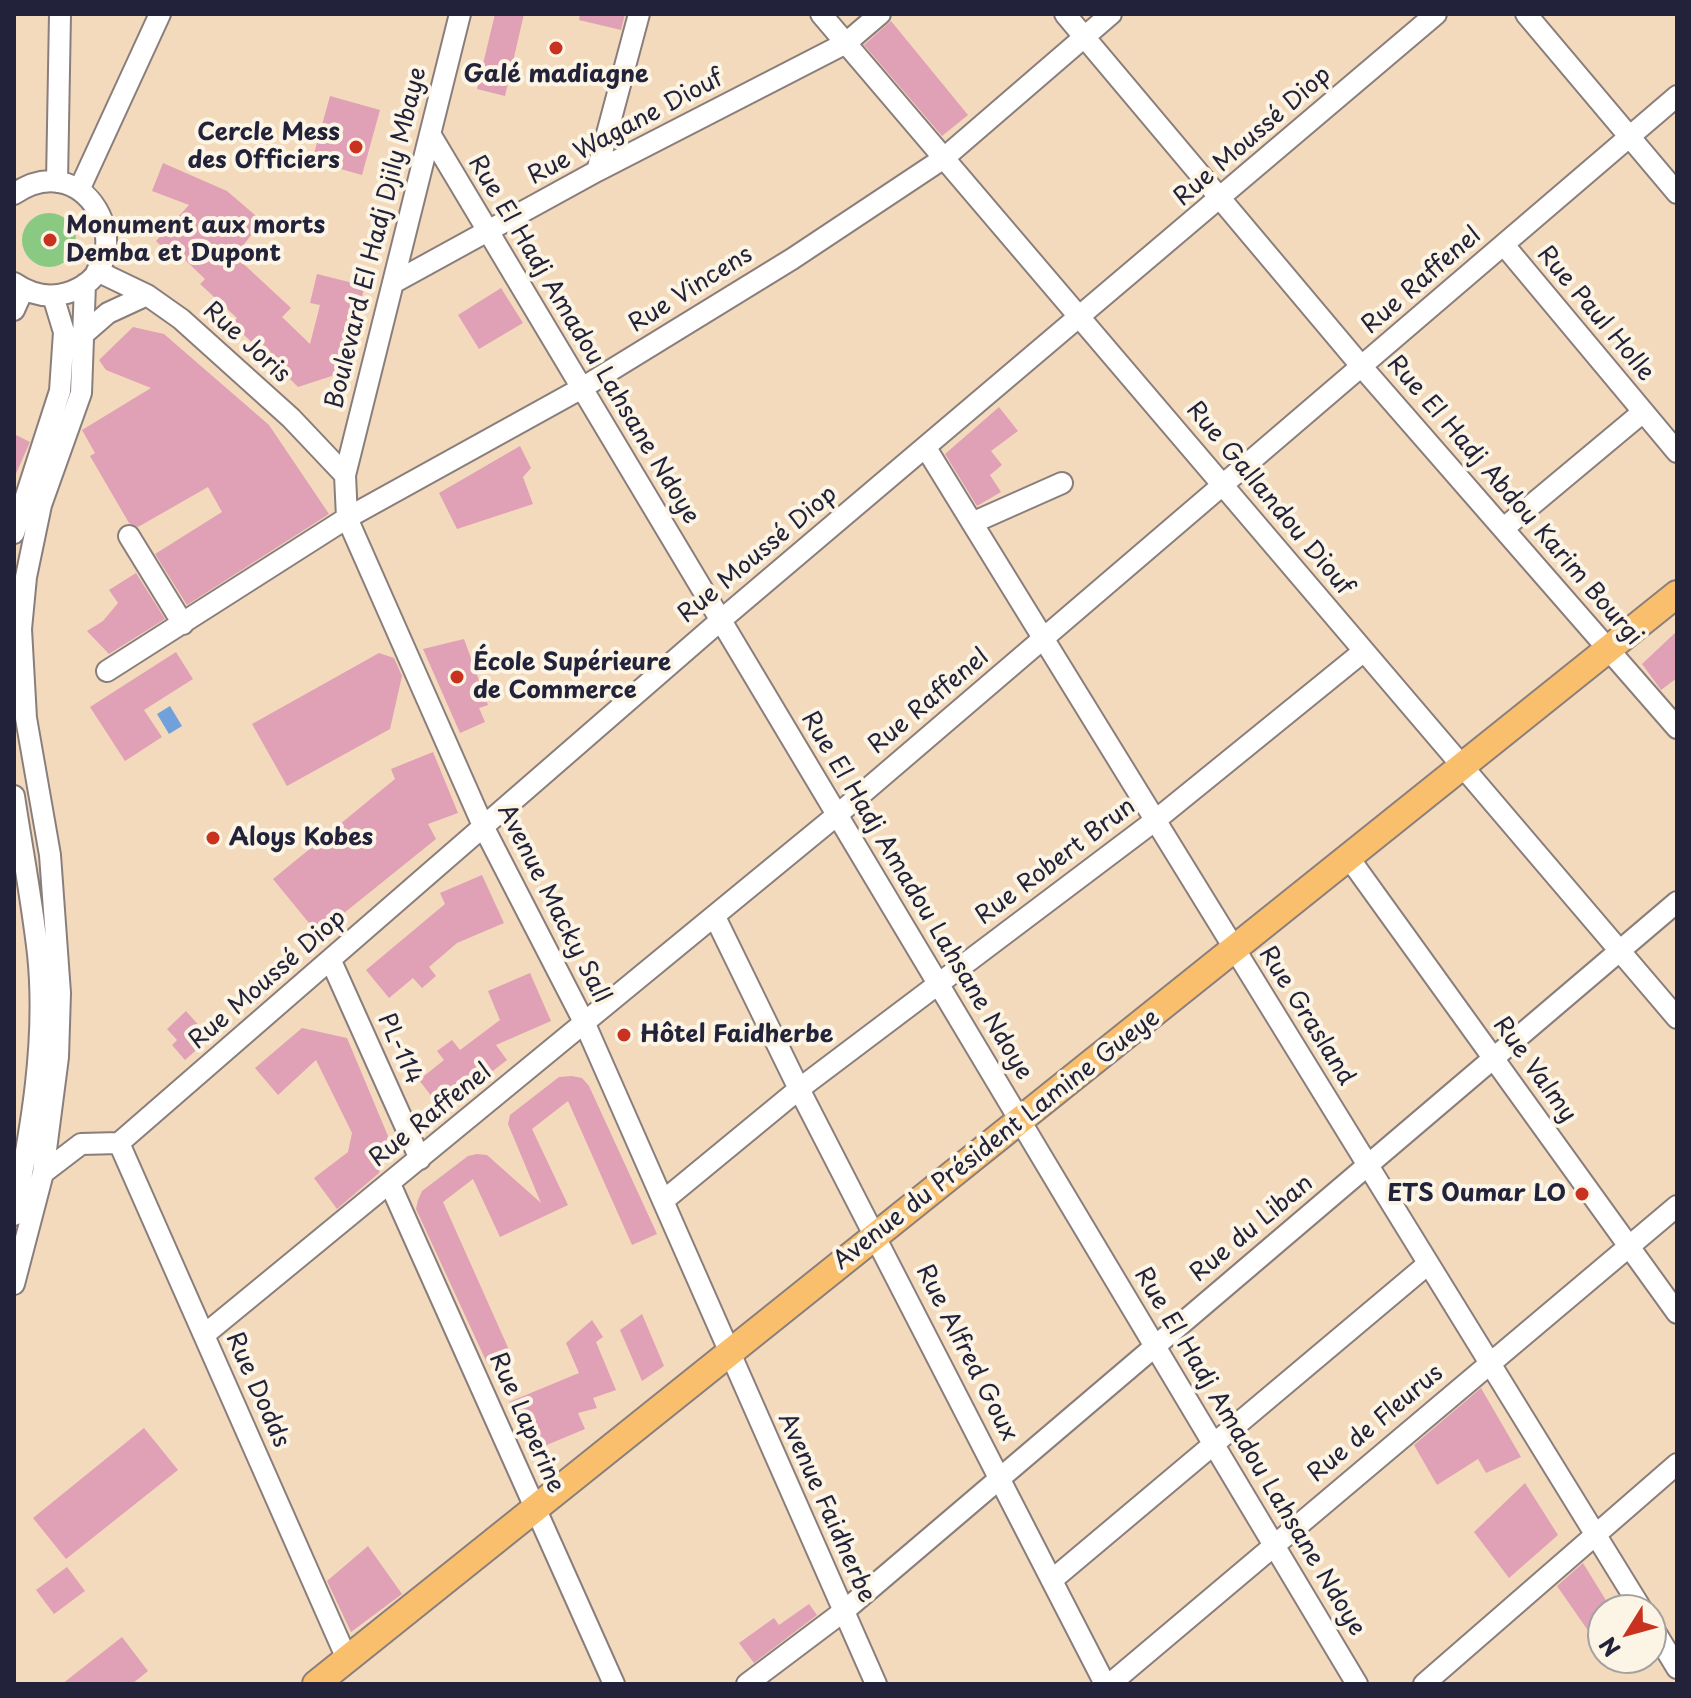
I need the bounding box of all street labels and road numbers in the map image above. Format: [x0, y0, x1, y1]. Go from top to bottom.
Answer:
street label: Rue Moussé Diop [1169, 61, 1337, 213]
street label: Boulevard El Hadj Djily Mbaye [321, 64, 433, 412]
street label: Rue Wagane Diouf [523, 64, 729, 192]
street label: Rue El Hadj Amadou Lahsane Ndoye [461, 150, 705, 530]
street label: Rue Raffenel [1357, 221, 1487, 341]
street label: Rue Vincens [624, 241, 758, 339]
street label: Rue Paul Holle [1530, 241, 1660, 387]
street label: Rue Joris [197, 297, 295, 389]
street label: Rue El Hadj Abdou Karim Bourgi [1380, 350, 1648, 652]
street label: Rue Gallandou Diouf [1179, 396, 1359, 602]
street label: Rue Moussé Diop [673, 480, 843, 630]
street label: Rue Raffenel [863, 643, 995, 761]
street label: Rue El Hadj Amadou Lahsane Ndoye [794, 706, 1038, 1086]
street label: Rue Robert Brun [970, 793, 1142, 931]
street label: Avenue Macky Sall [490, 800, 616, 1008]
street label: Rue Moussé Diop [184, 904, 352, 1056]
street label: Rue Grasland [1252, 941, 1360, 1091]
street label: Avenue du Président Lamine Gueye [828, 1004, 1166, 1276]
street label: PL-114 [371, 1009, 427, 1089]
street label: Rue Valmy [1486, 1012, 1582, 1128]
street label: Rue Raffenel [364, 1058, 498, 1174]
street label: Rue du Liban [1185, 1169, 1319, 1289]
street label: Rue Alfred Goux [909, 1260, 1023, 1446]
street label: Rue El Hadj Amadou Lahsane Ndoye [1127, 1262, 1371, 1642]
street label: Rue Dodds [219, 1328, 295, 1452]
street label: Rue Laperine [482, 1348, 570, 1498]
street label: Rue de Fleurus [1303, 1359, 1449, 1489]
street label: Avenue Faidherbe [771, 1409, 881, 1607]

